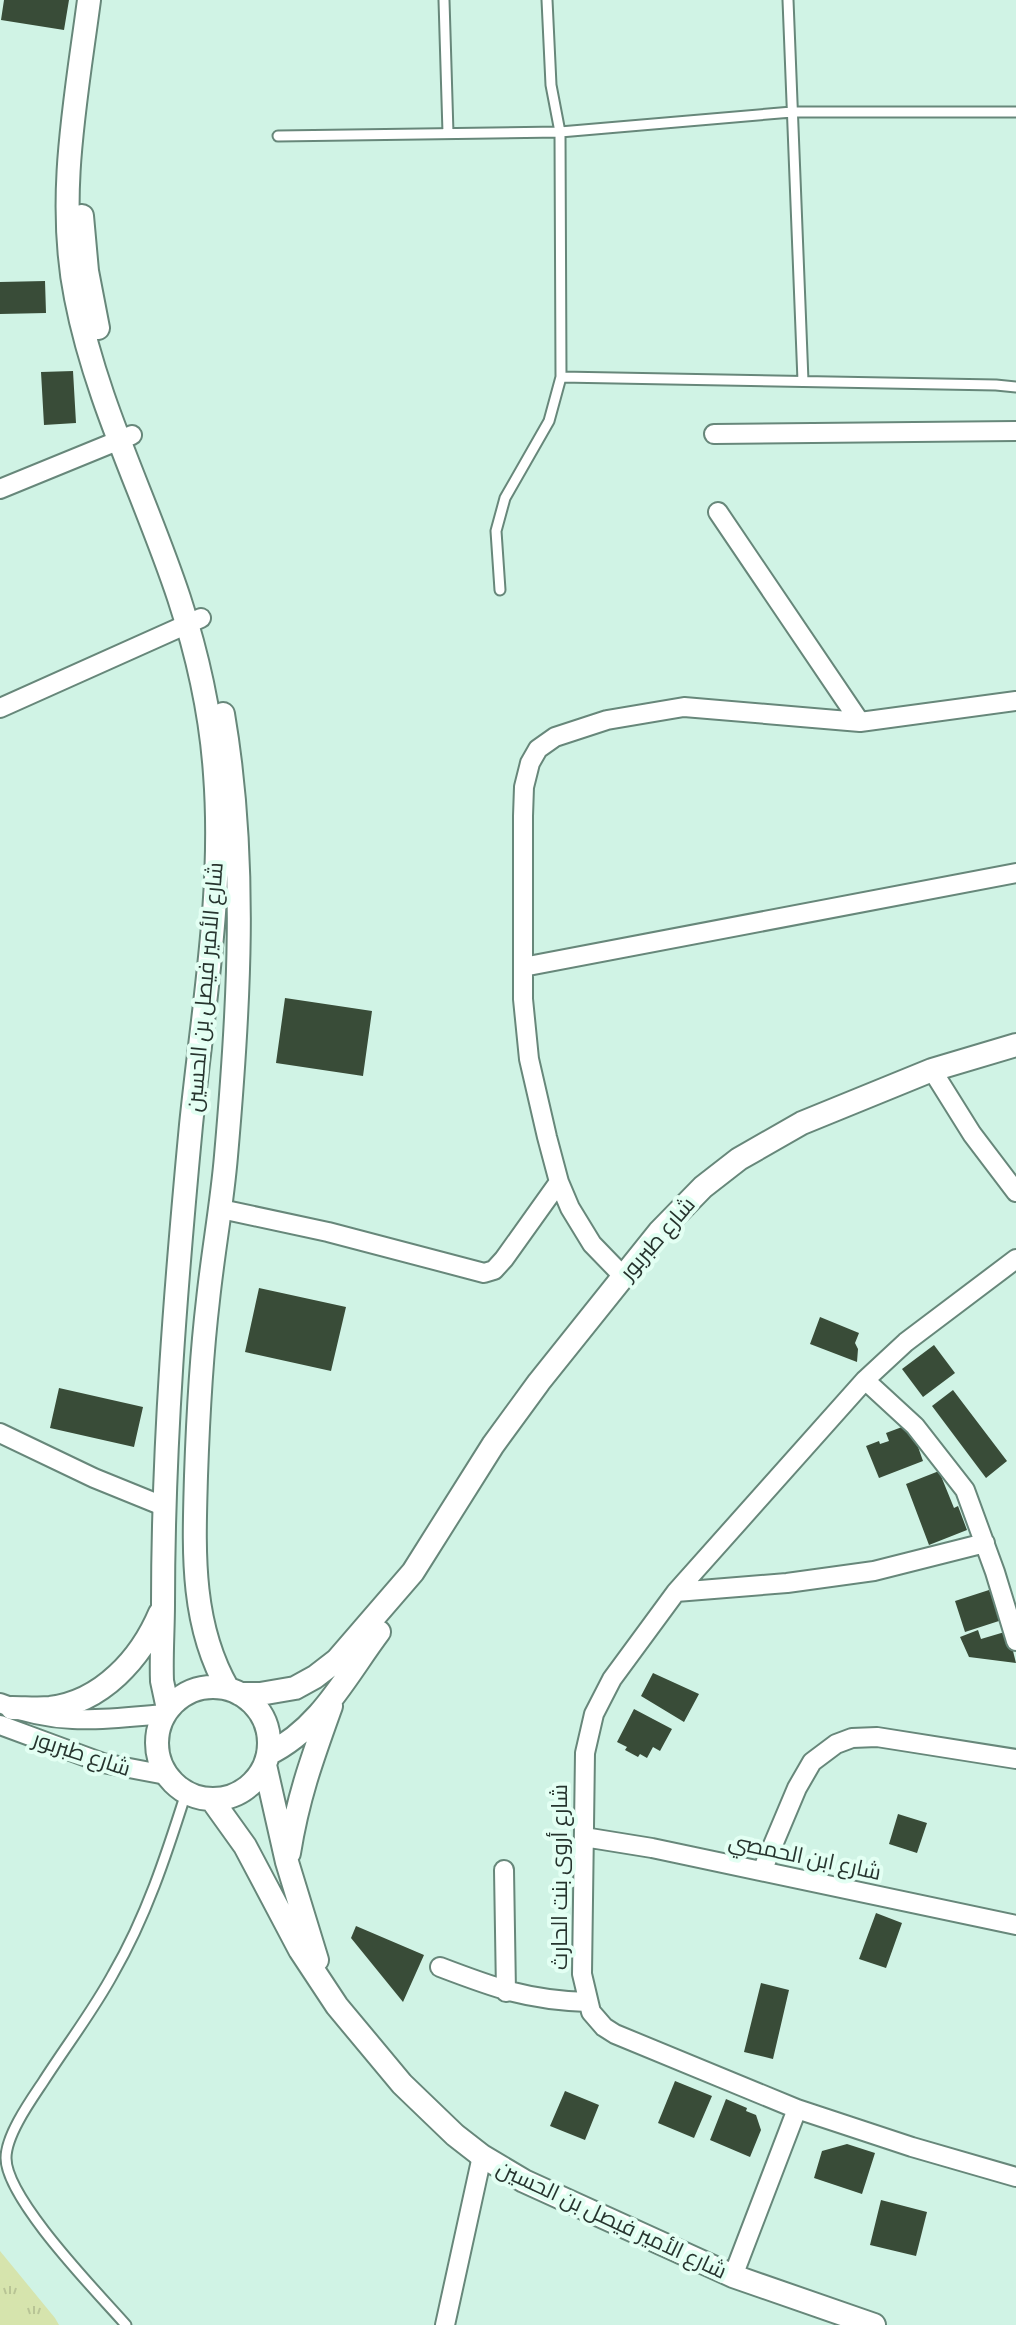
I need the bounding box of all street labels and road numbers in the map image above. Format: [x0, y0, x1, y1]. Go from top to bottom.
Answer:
street label: شارع الأمير فيصل بن الحسين [180, 861, 230, 1113]
street label: شارع طبربور [613, 1191, 702, 1288]
street label: شارع طبربور [27, 1724, 134, 1783]
street label: شارع أروى بنت الحارث [546, 1784, 574, 1970]
street label: شارع ابن الحمصي [726, 1827, 884, 1889]
street label: شارع الأمير فيصل بن الحسين [492, 2154, 731, 2286]

